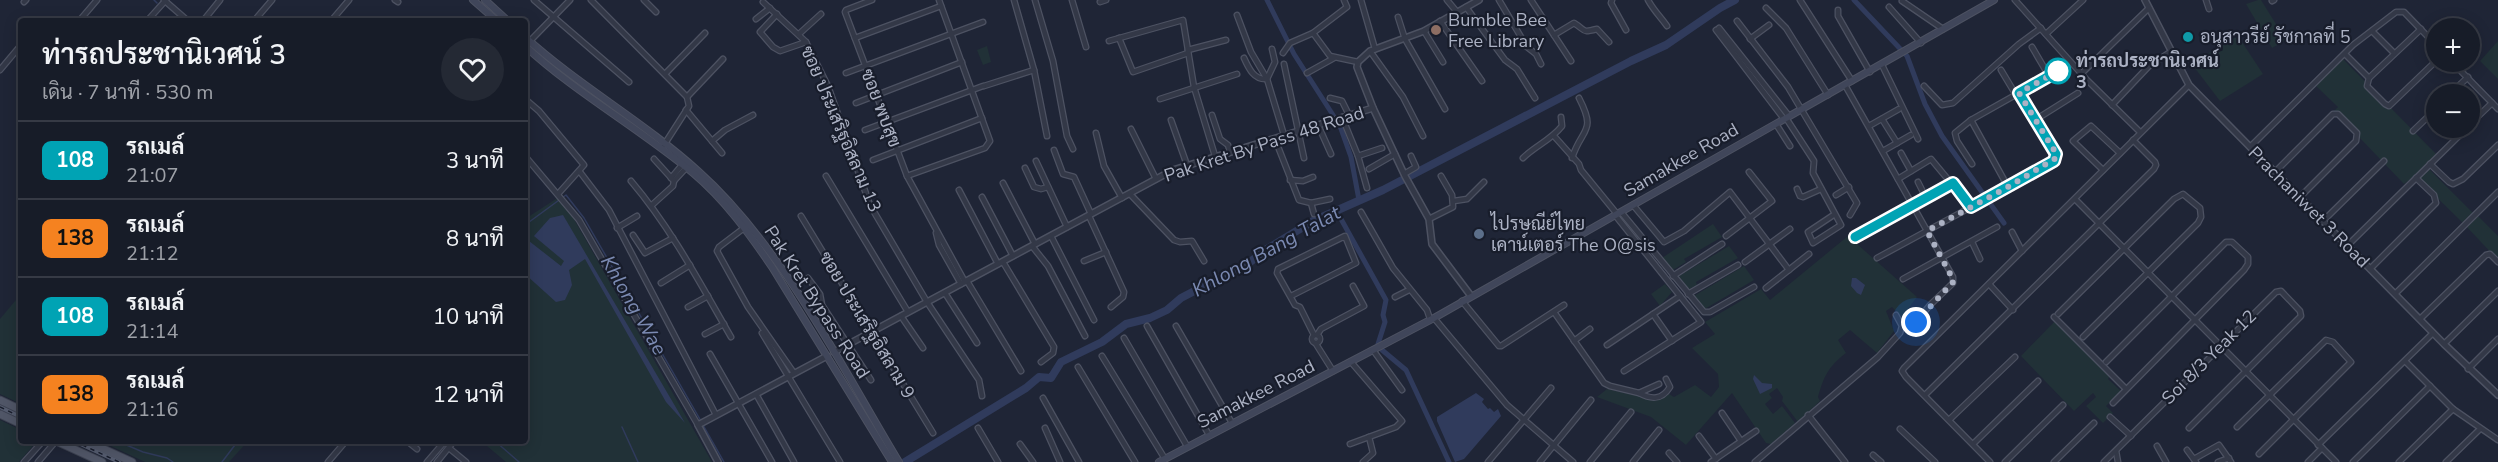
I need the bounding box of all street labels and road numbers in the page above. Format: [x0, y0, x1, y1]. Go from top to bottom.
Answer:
street label: ซอย ประเสริฐอิสลาม 13 [795, 42, 887, 216]
street label: ซอย พบสุข [855, 65, 907, 151]
street label: Pak Kret By Pass 48 Road [1161, 100, 1367, 188]
street label: Samakkee Road [1619, 117, 1743, 203]
street label: Prachaniwet 3 Road [2243, 141, 2375, 273]
street label: Pak Kret Bypass Road [759, 221, 875, 383]
street label: ซอย ประเสริฐอิสลาม 9 [814, 247, 920, 403]
street label: Soi 8/3 Yeak 12 [2156, 304, 2262, 410]
street label: Samakkee Road [1193, 354, 1319, 434]

